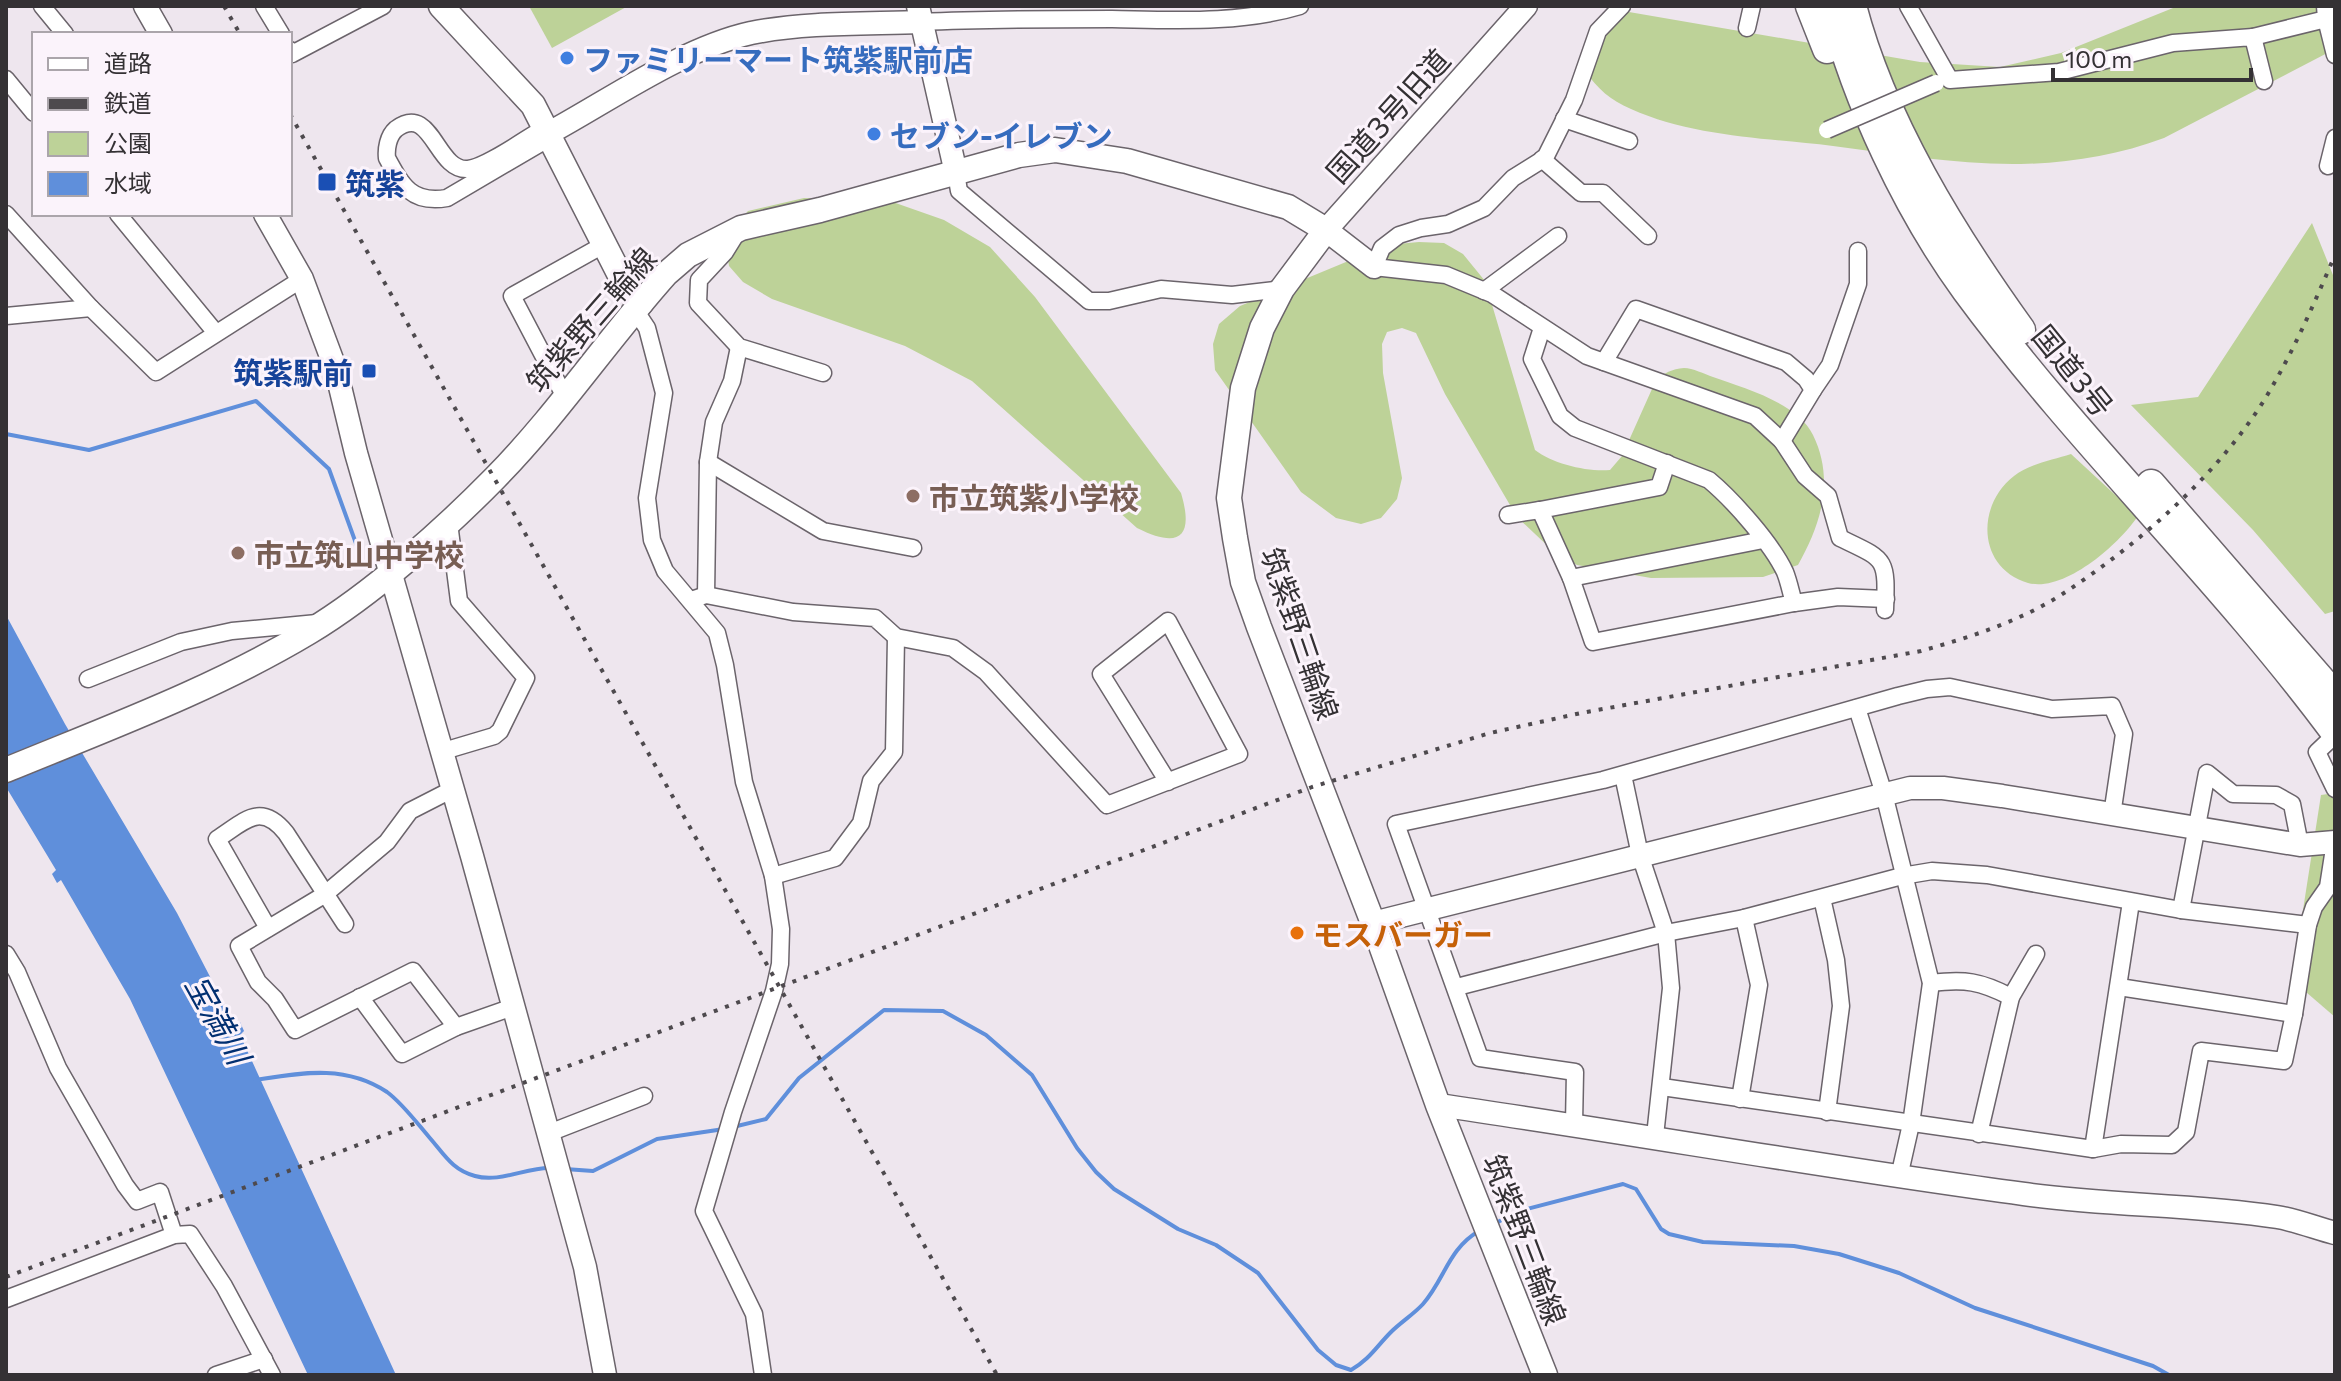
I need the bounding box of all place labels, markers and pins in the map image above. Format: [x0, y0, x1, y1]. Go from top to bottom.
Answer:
place label: ファミリーマート筑紫駅前店 [583, 40, 973, 77]
marker: ファミリーマート筑紫駅前店 [558, 49, 576, 67]
place label: セブン-イレブン [890, 116, 1113, 153]
marker: セブン-イレブン [865, 125, 883, 143]
place label: 筑紫 [345, 164, 405, 201]
marker: 筑紫 [316, 171, 338, 193]
place label: 筑紫駅前 [233, 353, 353, 390]
marker: 筑紫駅前 [360, 362, 378, 380]
place label: 市立筑紫小学校 [929, 478, 1139, 515]
marker: 市立筑紫小学校 [904, 487, 922, 505]
place label: 市立筑山中学校 [254, 535, 464, 572]
marker: 市立筑山中学校 [229, 544, 247, 562]
place label: モスバーガー [1313, 915, 1493, 952]
marker: モスバーガー [1288, 924, 1306, 942]

